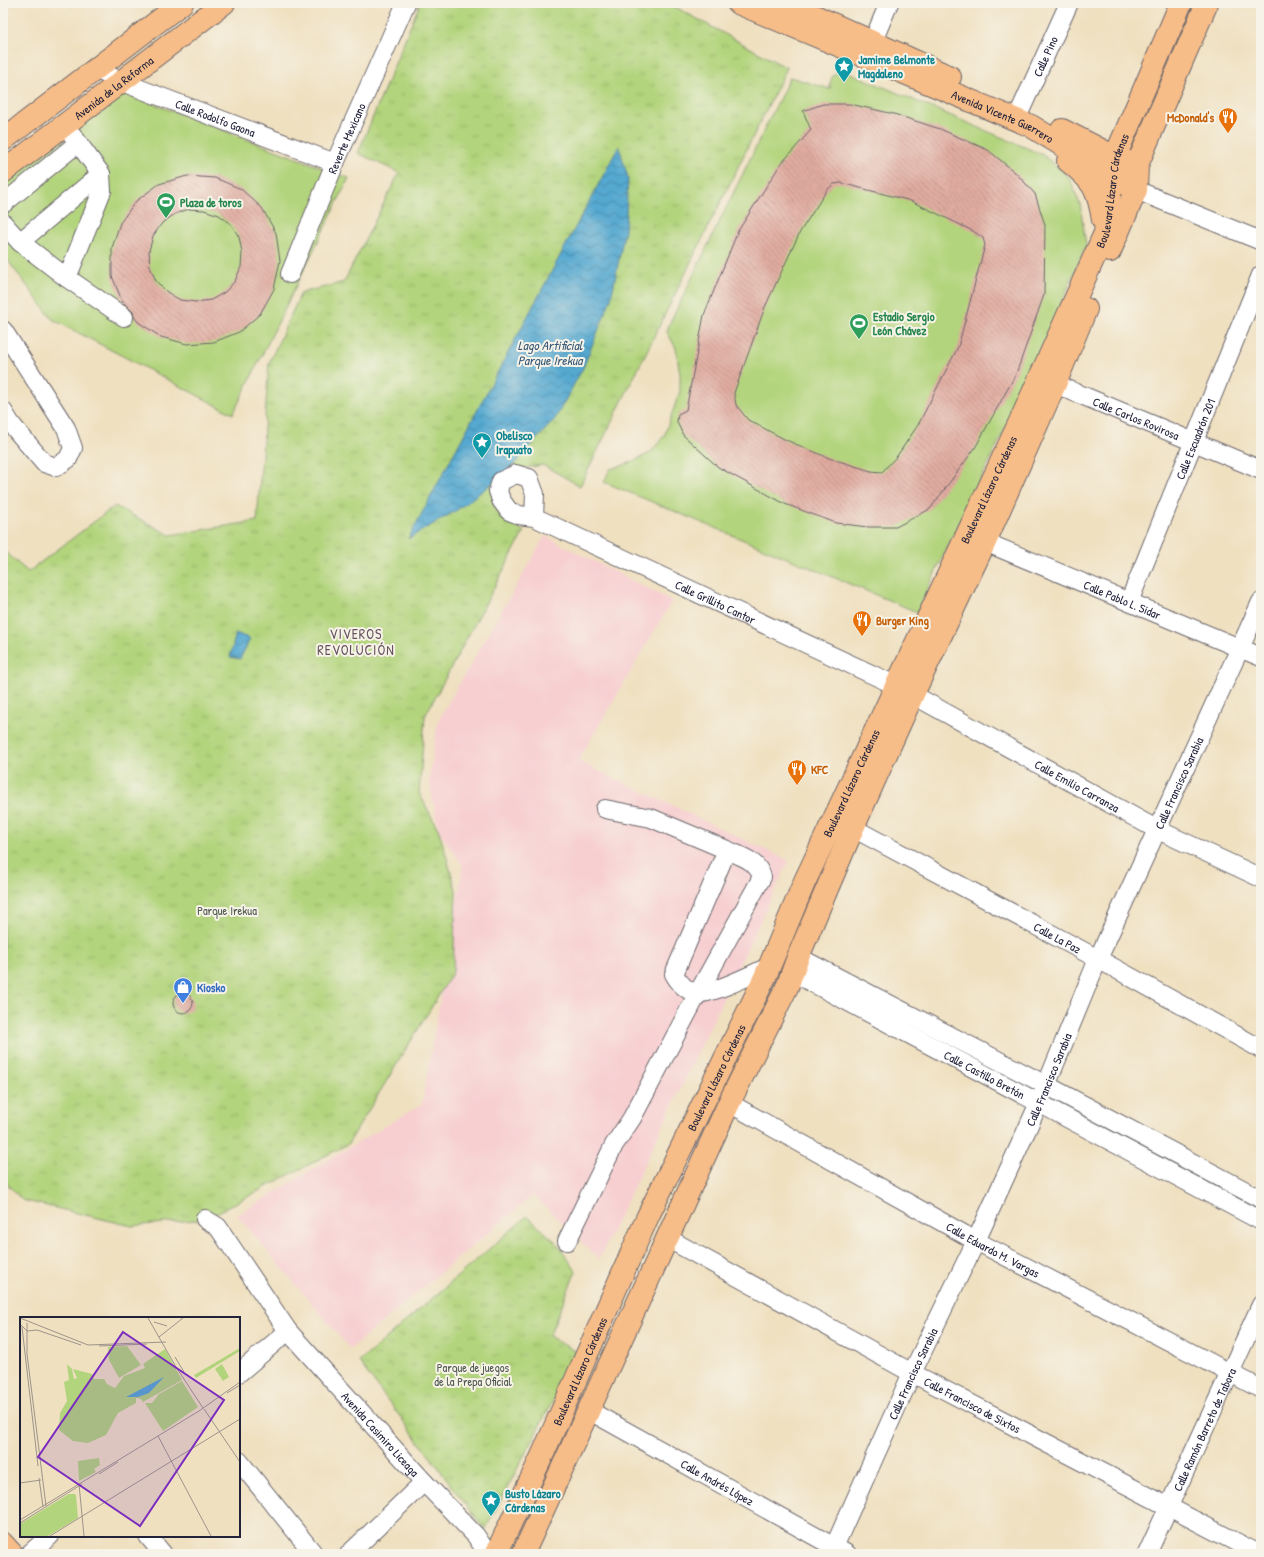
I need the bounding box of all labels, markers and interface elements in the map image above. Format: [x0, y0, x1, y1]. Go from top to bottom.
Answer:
street label: Calle Pino [1028, 33, 1062, 79]
place label: Jamime Belmonte Magdaleno [858, 51, 935, 83]
street label: Avenida de la Reforma [70, 52, 157, 123]
place icon: Jamime Belmonte Magdaleno [833, 55, 855, 83]
street label: Avenida Vicente Guerrero [949, 85, 1057, 147]
street label: Calle Rodolfo Gaona [173, 95, 258, 141]
street label: Reverte Mexicano [323, 100, 369, 176]
restaurant icon: McDonald's [1217, 106, 1239, 134]
place label: McDonald's [1167, 109, 1214, 126]
street label: Boulevard Lázaro Cárdenas [1091, 130, 1133, 250]
sports icon: Plaza de toros [155, 191, 177, 219]
place label: Plaza de toros [180, 194, 242, 211]
place label: Estadio Sergio León Chávez [873, 308, 935, 339]
sports icon: Estadio Sergio León Chávez [848, 312, 870, 340]
water label: Lago Artificial Parque Irekua [518, 336, 584, 370]
street label: Calle Carlos Rovirosa [1090, 392, 1182, 444]
street label: Calle Escuadrón 201 [1171, 396, 1219, 482]
place label: Obelisco Irapuato [496, 427, 533, 459]
place icon: Obelisco Irapuato [471, 431, 493, 459]
street label: Boulevard Lázaro Cárdenas [956, 433, 1021, 546]
street label: Calle Grillito Cantor [673, 575, 759, 628]
street label: Calle Pablo L. Sidar [1081, 576, 1164, 623]
restaurant icon: Burger King [851, 609, 873, 637]
place label: Burger King [876, 612, 929, 630]
district label: VIVEROS REVOLUCIÓN [317, 624, 395, 659]
street label: Boulevard Lázaro Cárdenas [818, 726, 883, 839]
street label: Calle Francisco Sarabia [1150, 734, 1207, 832]
street label: Calle Emilio Carranza [1032, 755, 1123, 816]
restaurant icon: KFC [786, 758, 808, 786]
place label: KFC [811, 761, 829, 778]
park label: Parque Irekua [197, 902, 257, 919]
street label: Calle La Paz [1031, 918, 1084, 957]
shop icon: Kiosko [172, 976, 194, 1004]
place label: Kiosko [197, 979, 225, 996]
street label: Boulevard Lázaro Cárdenas [683, 1021, 749, 1134]
street label: Calle Francisco Sarabia [1021, 1030, 1075, 1129]
street label: Calle Castillo Bretón [941, 1046, 1028, 1103]
street label: Calle Eduardo M. Vargas [943, 1218, 1043, 1281]
street label: Boulevard Lázaro Cárdenas [548, 1314, 611, 1428]
inset map [20, 1317, 240, 1537]
street label: Calle Francisco Sarabia [884, 1325, 941, 1422]
park label: Parque de juegos de la Prepa Oficial [434, 1359, 512, 1390]
street label: Calle Ramón Barreto de Tabora [1168, 1365, 1240, 1494]
street label: Calle Francisco de Sixtos [921, 1372, 1024, 1437]
street label: Avenida Casimiro Liceaga [338, 1388, 424, 1480]
street label: Calle Andrés López [678, 1455, 757, 1509]
place label: Busto Lázaro Cárdenas [505, 1485, 561, 1516]
place icon: Busto Lázaro Cárdenas [480, 1489, 502, 1517]

